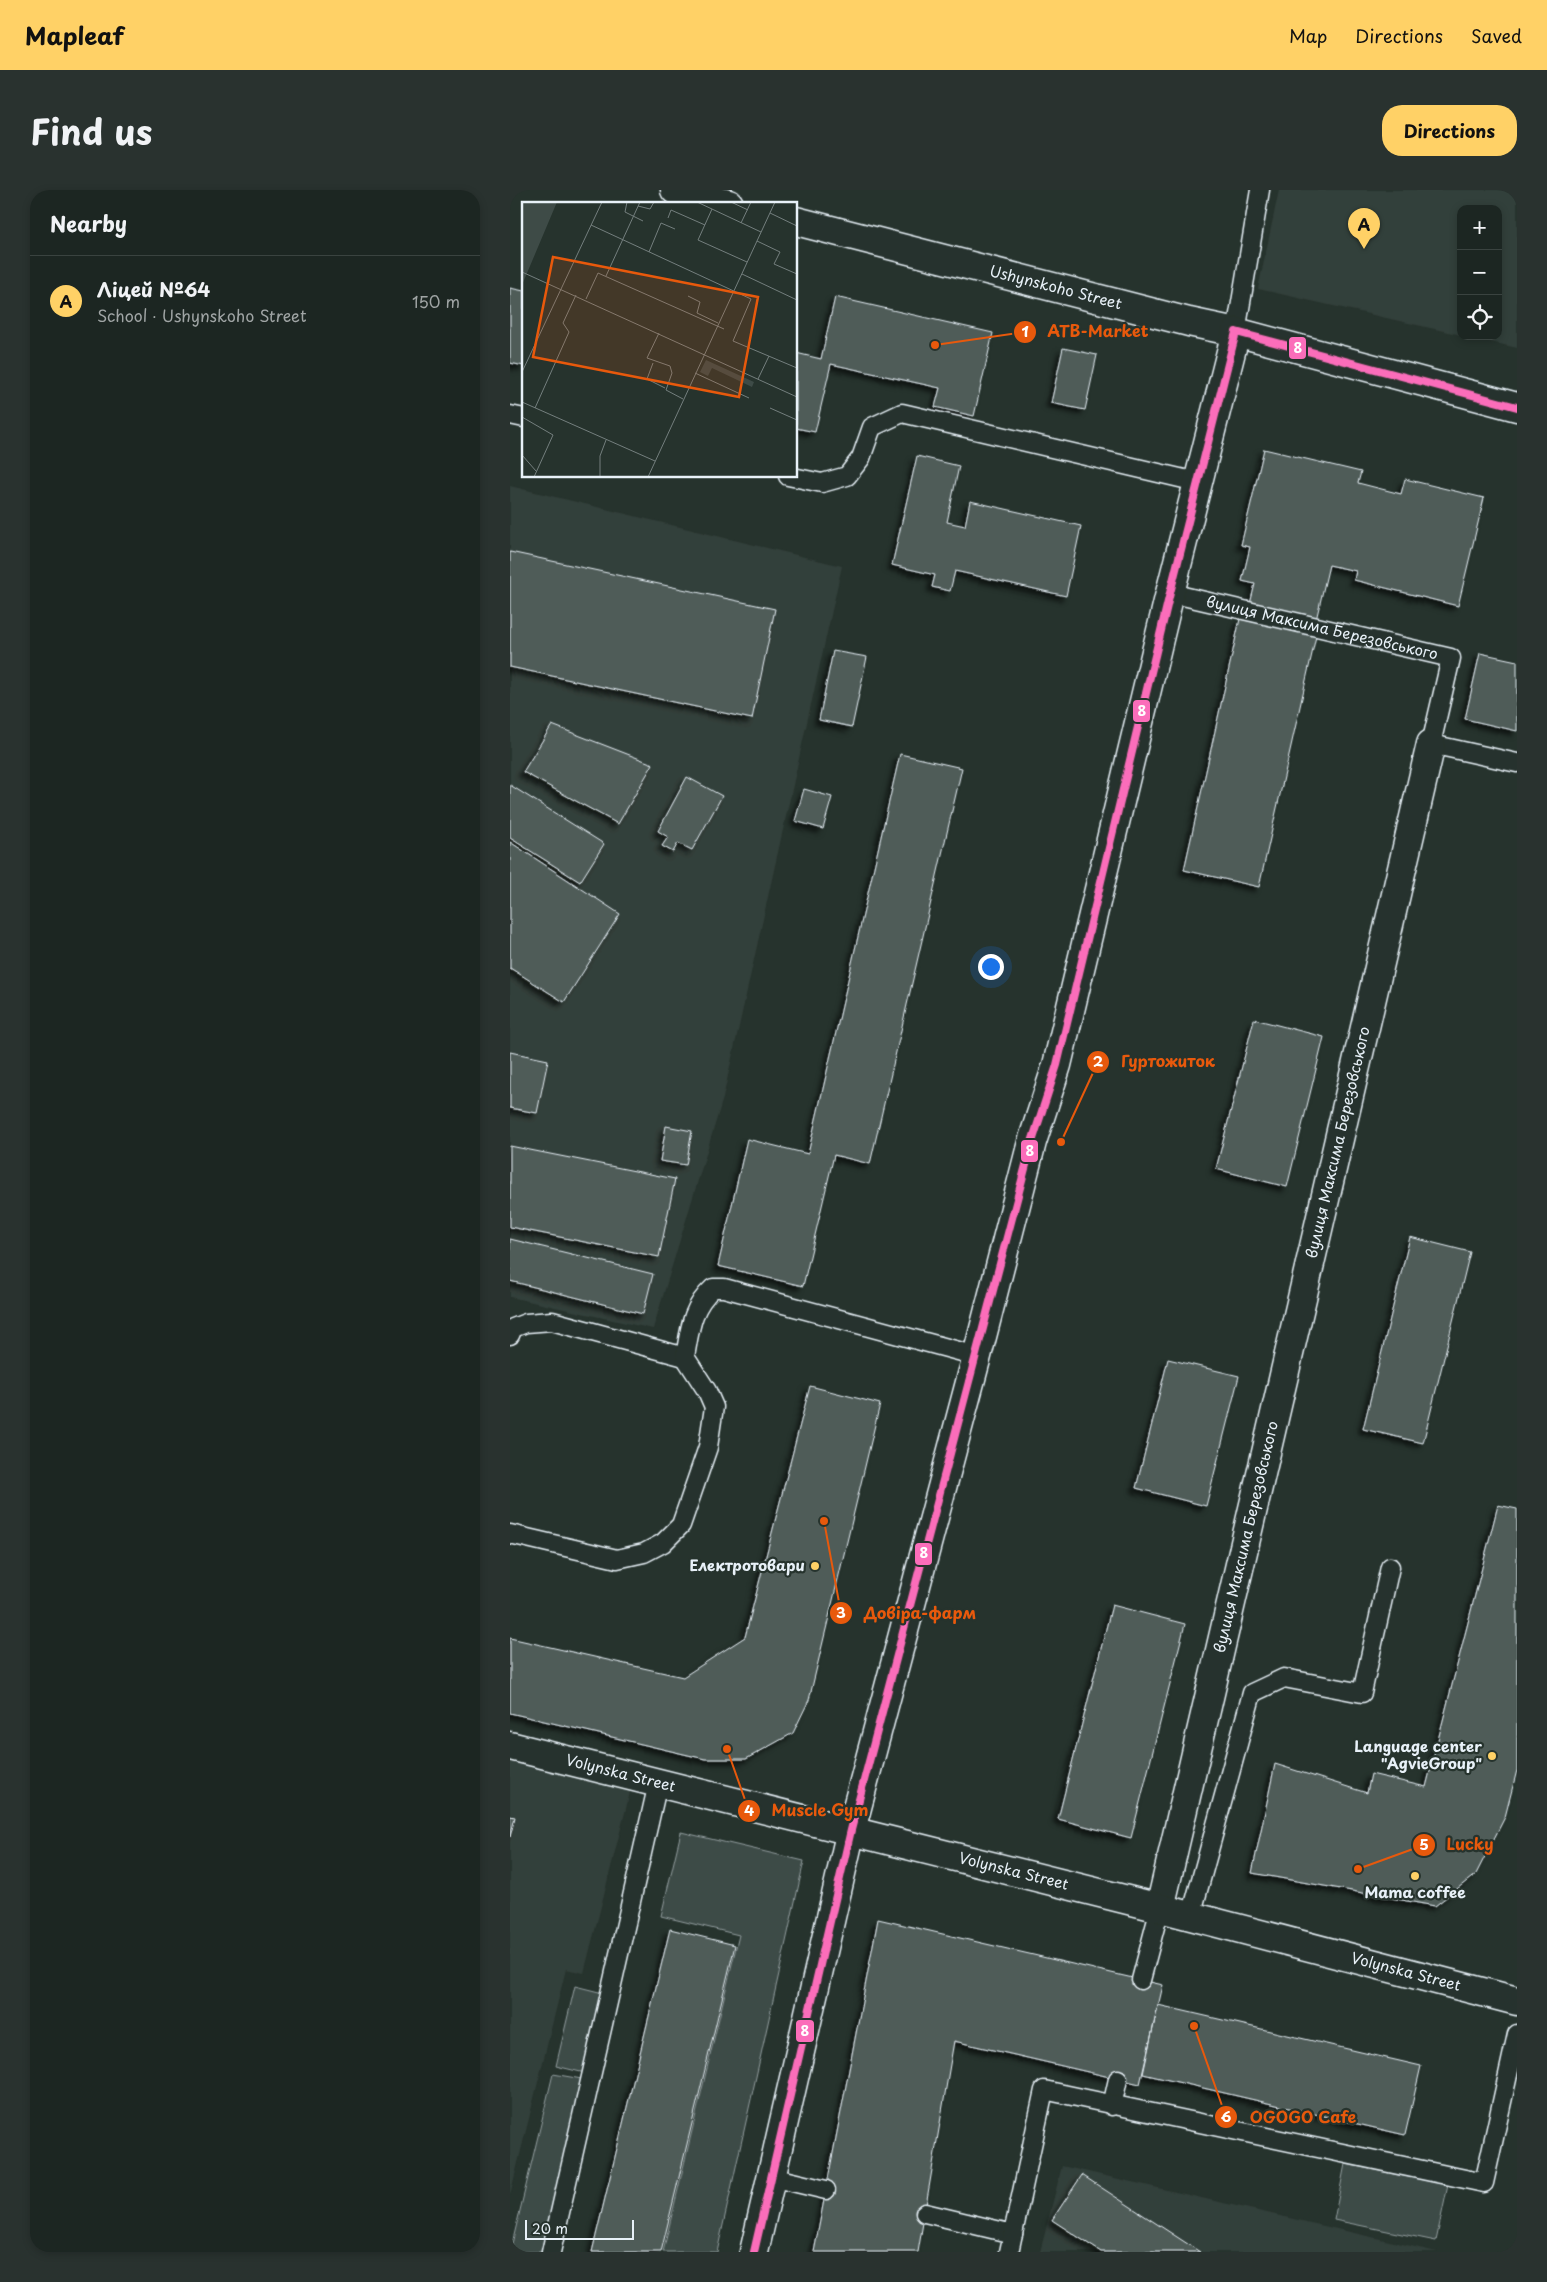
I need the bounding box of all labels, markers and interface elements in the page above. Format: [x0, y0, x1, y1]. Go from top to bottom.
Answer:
text: Mapleaf [25, 17, 124, 53]
text: Map [1289, 22, 1327, 49]
text: Directions [1355, 22, 1443, 49]
text: Saved [1471, 22, 1522, 49]
text: Find us [30, 104, 152, 157]
button: Directions [1382, 105, 1517, 156]
inset map [522, 202, 798, 478]
map controls [1457, 205, 1502, 340]
button: + [1457, 205, 1502, 250]
text: Nearby [50, 207, 127, 239]
pin: A [1348, 208, 1380, 249]
button: − [1457, 250, 1502, 295]
street label: Ushynskoho Street [987, 258, 1125, 314]
text: Ліцей №64 [97, 275, 210, 303]
text: A [60, 289, 72, 313]
text: 150 m [412, 289, 460, 313]
button: locate [1457, 295, 1502, 340]
text: School · Ushynskoho Street [97, 303, 307, 327]
callout: ATB-Market [1012, 316, 1158, 347]
text: ATB-Market [1048, 318, 1149, 342]
text: 1 [1021, 319, 1029, 342]
line badge: 8 [1288, 336, 1307, 360]
text: 8 [1294, 337, 1303, 358]
street label: вулиця Максима Березовського [1204, 589, 1441, 665]
line badge: 8 [1132, 699, 1151, 723]
text: 8 [1138, 700, 1147, 721]
your location [978, 954, 1004, 980]
street label: вулиця Максима Березовського [1299, 1024, 1375, 1260]
callout: Гуртожиток [1086, 1046, 1225, 1077]
text: Гуртожиток [1121, 1048, 1216, 1072]
text: 2 [1093, 1049, 1104, 1072]
line badge: 8 [1020, 1139, 1039, 1163]
text: 8 [1026, 1140, 1035, 1161]
street label: вулиця Максима Березовського [1207, 1418, 1283, 1655]
line badge: 8 [914, 1542, 933, 1566]
text: 8 [920, 1542, 929, 1563]
place label: Електротовари [689, 1553, 805, 1576]
marker: Електротовари [809, 1560, 821, 1572]
callout: Довіра-фарм [829, 1597, 986, 1628]
text: 3 [836, 1600, 846, 1623]
text: Довіра-фарм [863, 1600, 976, 1624]
place label: Language center "AgvieGroup" [1354, 1734, 1482, 1774]
street label: Volynska Street [564, 1747, 679, 1797]
marker: Language center "AgvieGroup" [1486, 1750, 1498, 1762]
callout: Muscle Gym [737, 1795, 879, 1826]
text: Muscle Gym [772, 1797, 868, 1821]
text: 4 [744, 1798, 754, 1821]
callout: Lucky [1411, 1829, 1504, 1860]
text: Lucky [1446, 1831, 1494, 1855]
text: 5 [1419, 1832, 1429, 1855]
street label: Volynska Street [957, 1845, 1072, 1895]
marker: Mama coffee [1409, 1870, 1421, 1882]
place label: Mama coffee [1364, 1880, 1466, 1903]
street label: Volynska Street [1349, 1945, 1464, 1996]
line badge: 8 [795, 2019, 815, 2043]
text: 8 [801, 2020, 810, 2041]
callout: OGOGO Cafe [1214, 2101, 1367, 2132]
text: 6 [1221, 2104, 1232, 2127]
text: OGOGO Cafe [1250, 2104, 1357, 2128]
scale bar [525, 2217, 634, 2240]
text: 20 m [532, 2218, 568, 2239]

